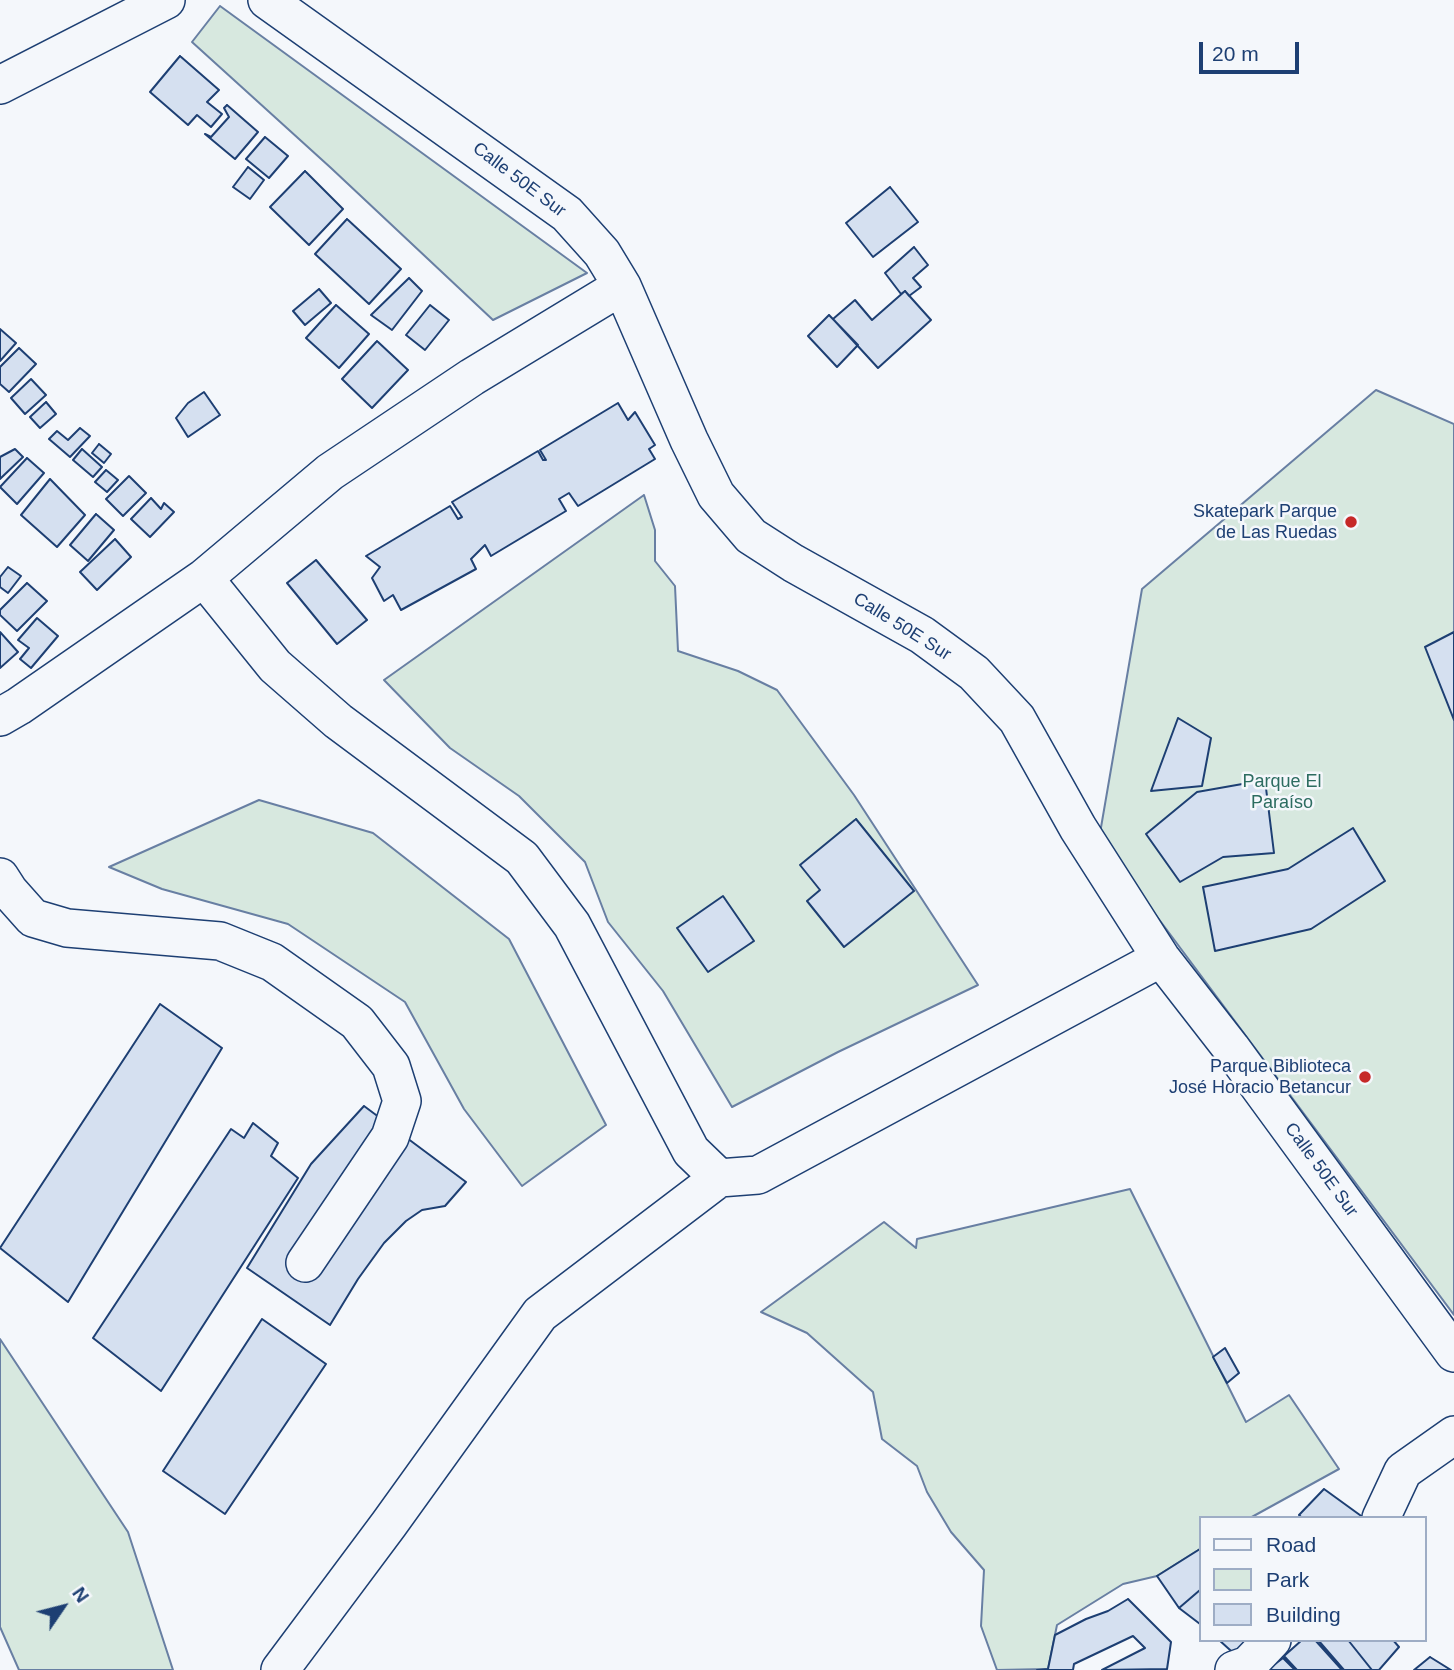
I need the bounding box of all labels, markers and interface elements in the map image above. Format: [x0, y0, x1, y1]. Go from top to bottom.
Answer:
scale bar [1202, 28, 1302, 72]
text: 20 m [1212, 42, 1259, 65]
street label: Calle 50E Sur [468, 138, 570, 222]
place label: Skatepark Parque de Las Ruedas [1193, 501, 1337, 544]
marker: Skatepark Parque de Las Ruedas [1343, 514, 1359, 530]
street label: Calle 50E Sur [849, 588, 955, 666]
park label: Parque El Paraíso [1242, 771, 1322, 814]
place label: Parque Biblioteca José Horacio Betancur [1169, 1056, 1351, 1098]
marker: Parque Biblioteca José Horacio Betancur [1357, 1069, 1373, 1085]
street label: Calle 50E Sur [1280, 1119, 1362, 1221]
legend [1198, 1516, 1426, 1642]
text: Road [1266, 1533, 1316, 1556]
text: Park [1266, 1568, 1309, 1591]
north arrow [28, 1572, 98, 1642]
text: N [68, 1583, 93, 1606]
text: Building [1266, 1603, 1341, 1626]

